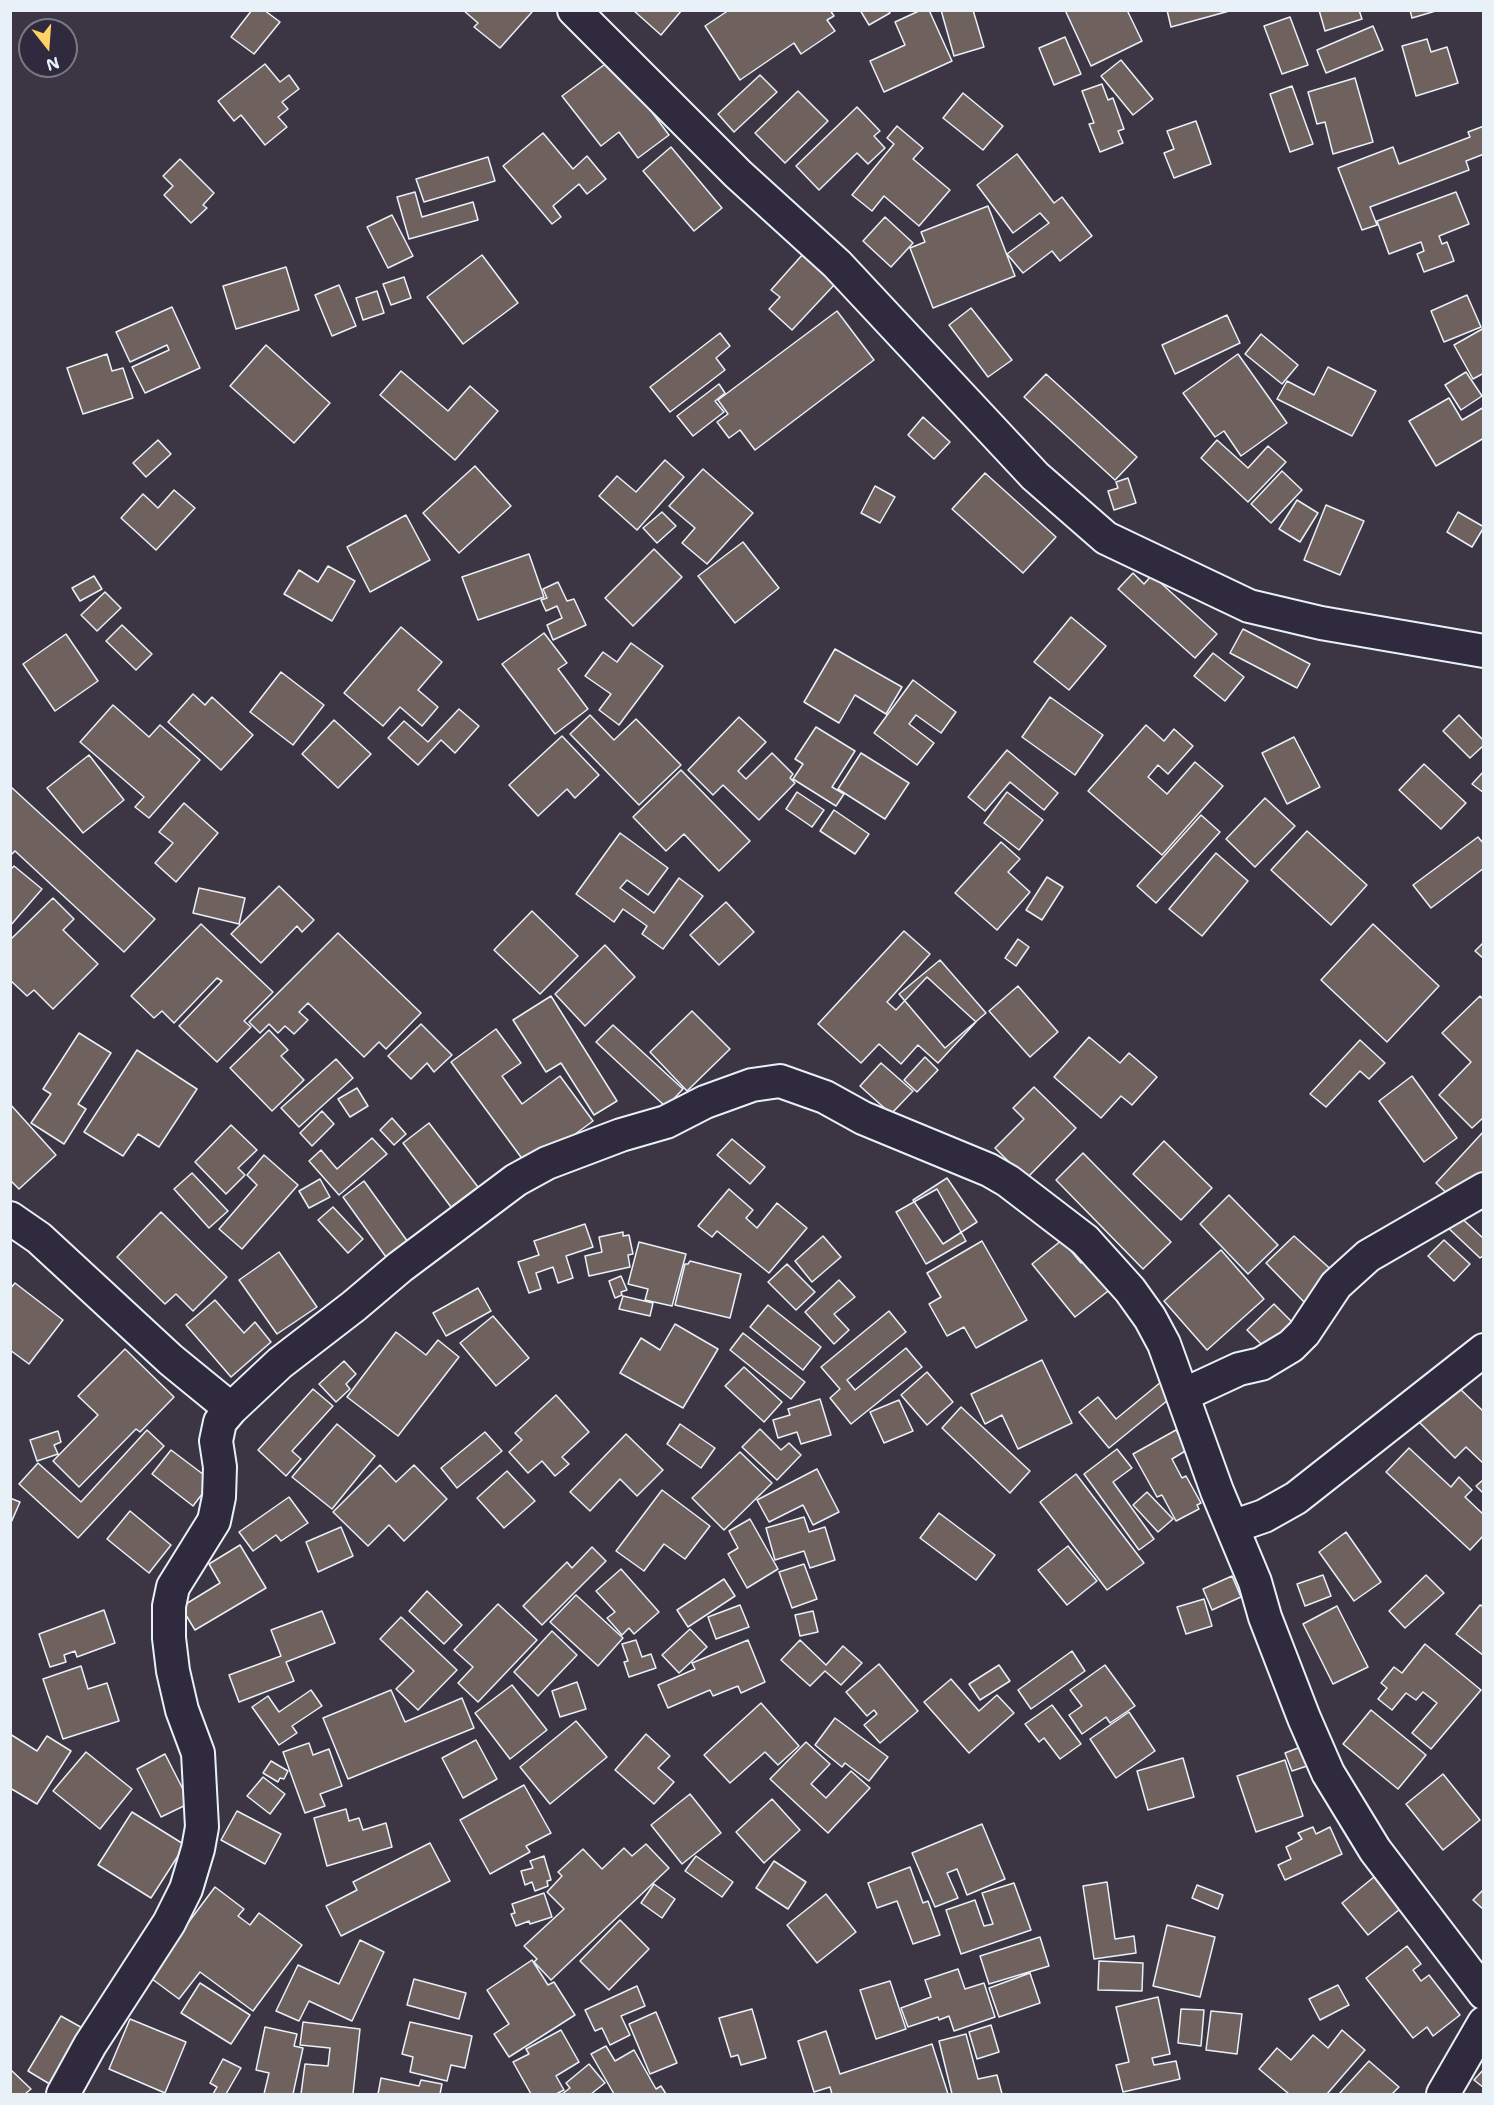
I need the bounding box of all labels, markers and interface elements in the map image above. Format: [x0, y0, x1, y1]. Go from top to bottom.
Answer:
north arrow [18, 18, 78, 78]
text: N [44, 52, 62, 76]

